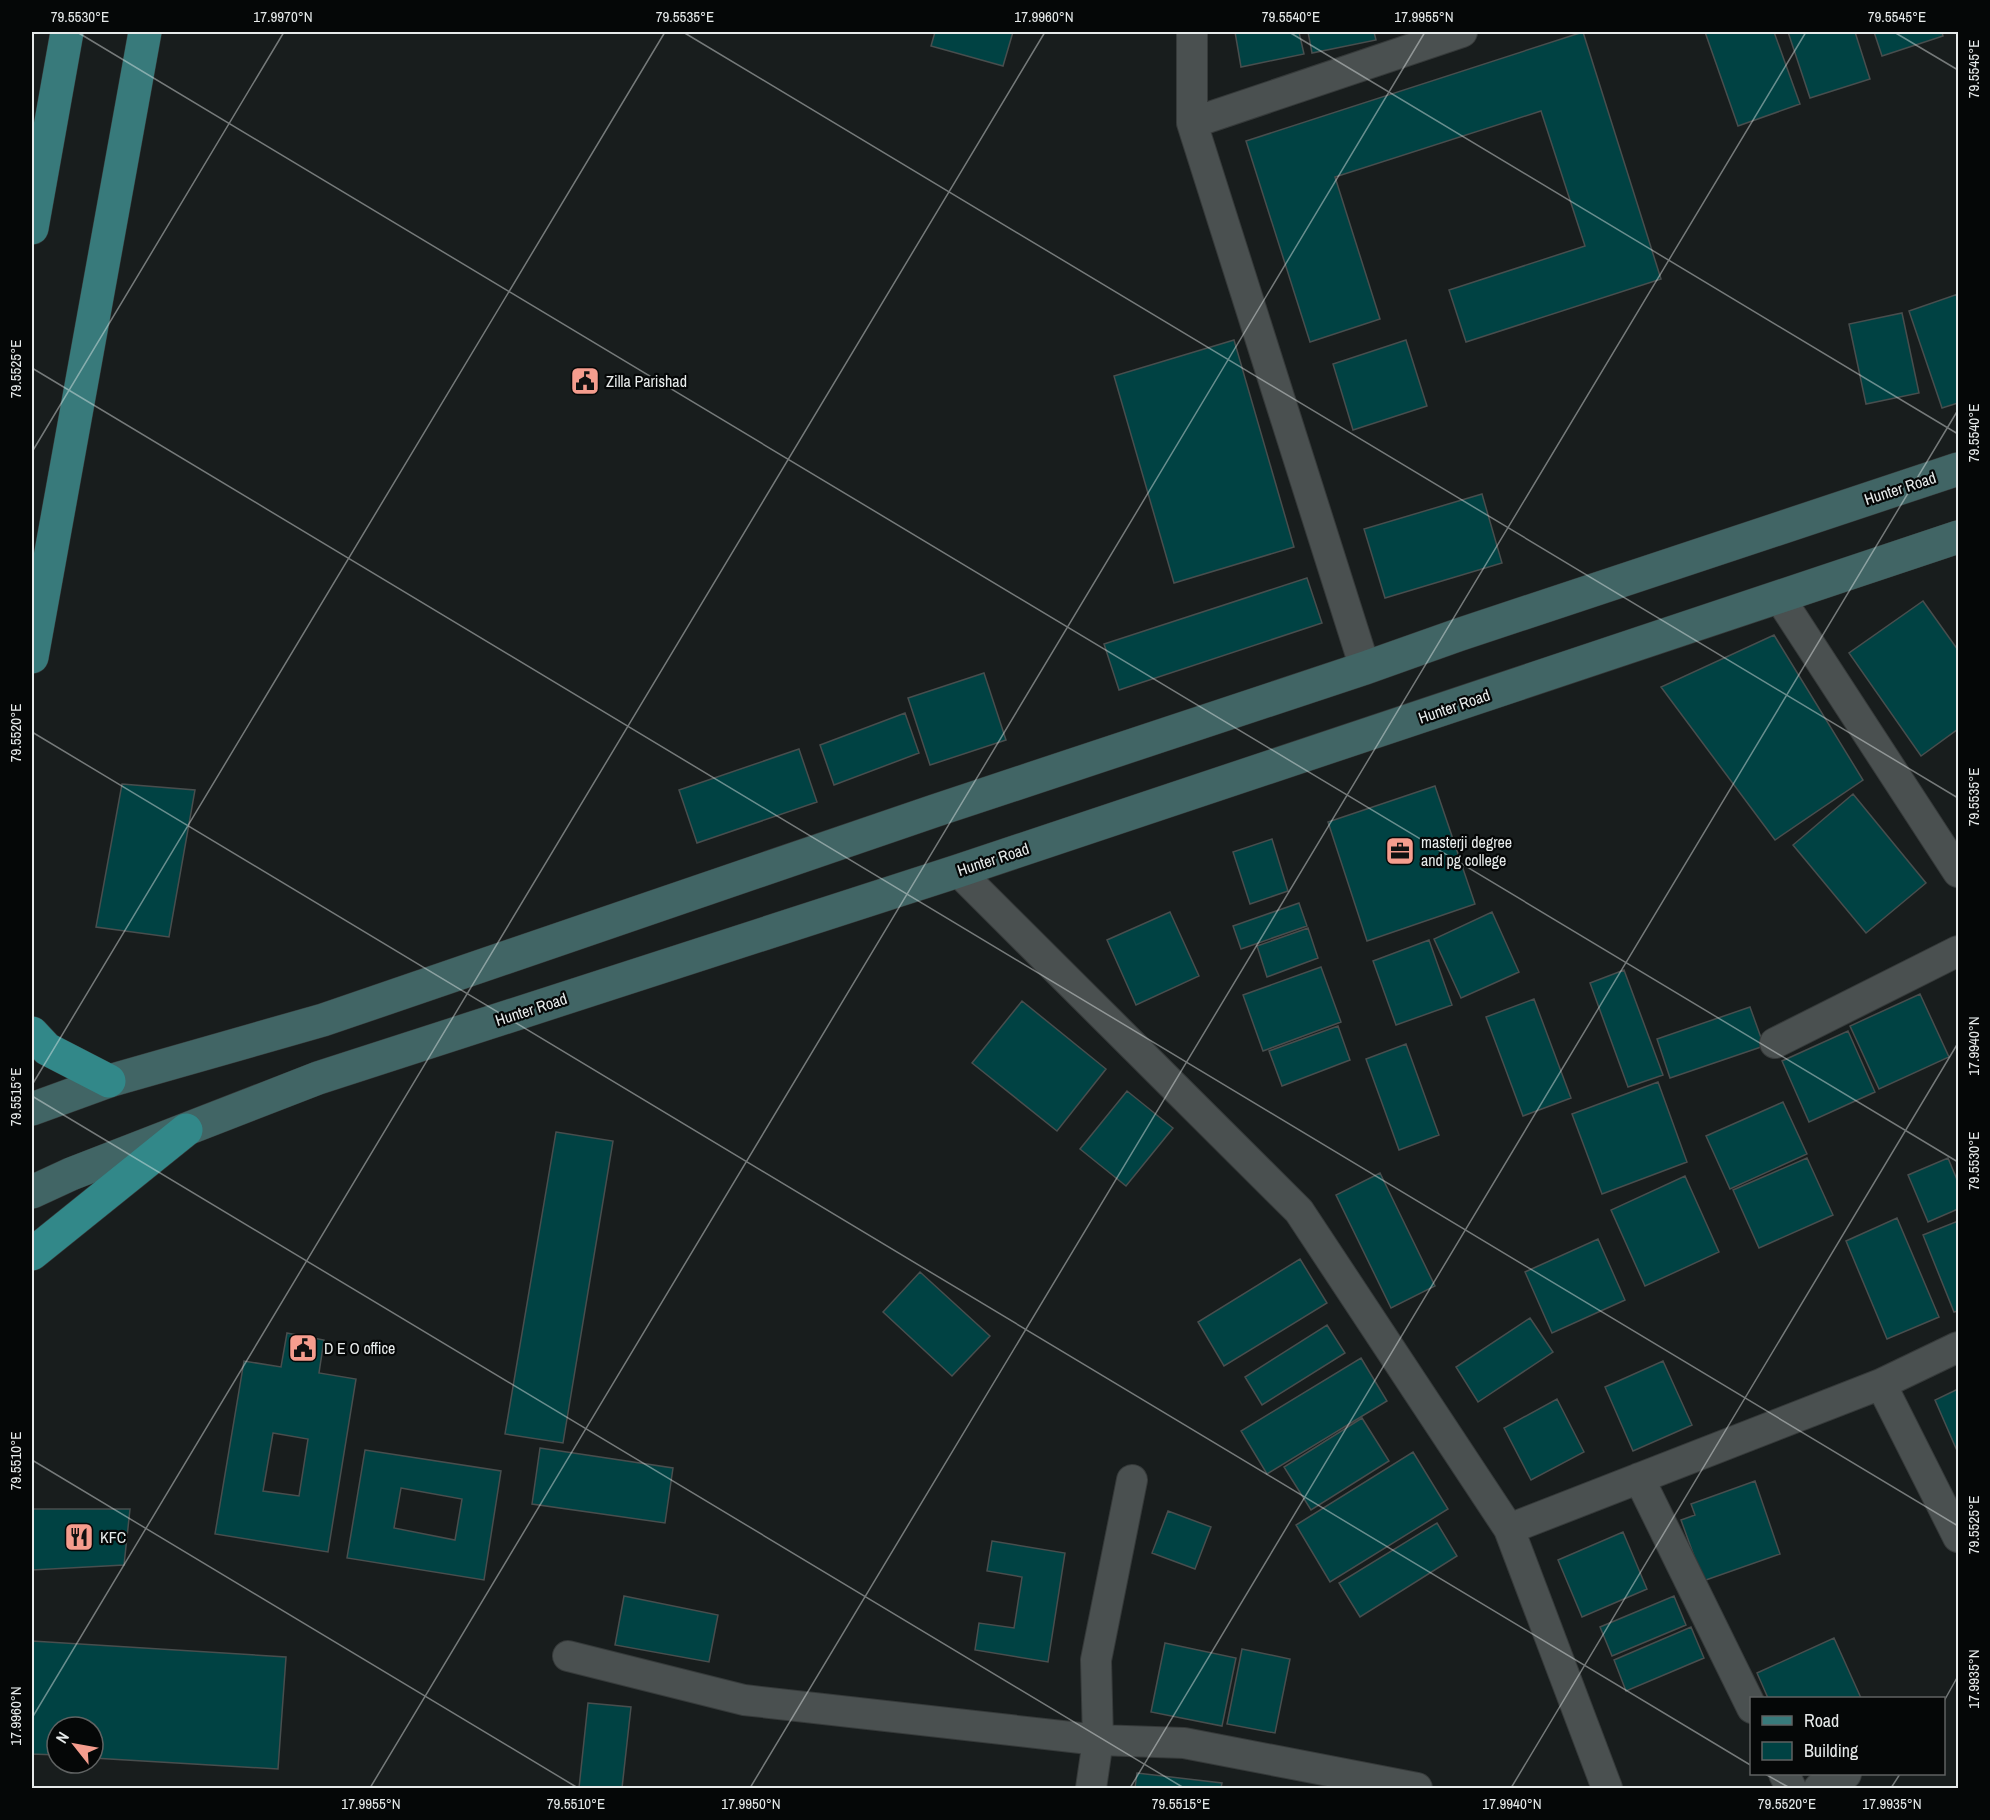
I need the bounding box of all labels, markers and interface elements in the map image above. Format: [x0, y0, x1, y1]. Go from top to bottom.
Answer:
text: 79.5530°E [51, 6, 109, 27]
text: 17.9970°N [253, 6, 313, 27]
text: 79.5535°E [656, 6, 714, 27]
text: 17.9960°N [1014, 6, 1074, 27]
text: 79.5540°E [1262, 6, 1320, 27]
text: 17.9955°N [1394, 6, 1454, 27]
text: 79.5545°E [1868, 6, 1926, 27]
text: 79.5545°E [1963, 40, 1984, 98]
text: 79.5525°E [5, 340, 26, 398]
public building icon: Zilla Parishad [569, 365, 601, 397]
place label: Zilla Parishad [606, 370, 687, 392]
text: 79.5540°E [1963, 404, 1984, 462]
street label: Hunter Road [1861, 466, 1939, 510]
street label: Hunter Road [1415, 683, 1493, 729]
text: 79.5520°E [5, 704, 26, 762]
text: 79.5535°E [1963, 768, 1984, 826]
place label: masterji degree and pg college [1421, 831, 1512, 871]
office icon: masterji degree and pg college [1384, 835, 1416, 867]
street label: Hunter Road [954, 837, 1032, 881]
street label: Hunter Road [492, 987, 570, 1031]
text: 17.9940°N [1963, 1016, 1984, 1076]
text: 79.5515°E [5, 1068, 26, 1126]
text: 79.5530°E [1963, 1132, 1984, 1190]
public building icon: D E O office [287, 1332, 319, 1364]
place label: D E O office [324, 1337, 395, 1359]
text: 79.5510°E [5, 1432, 26, 1490]
text: 79.5525°E [1963, 1496, 1984, 1554]
restaurant icon: KFC [63, 1521, 95, 1553]
place label: KFC [100, 1526, 126, 1548]
text: 17.9935°N [1963, 1649, 1984, 1709]
text: 17.9960°N [5, 1686, 26, 1746]
legend [1750, 1697, 1945, 1775]
text: Road [1804, 1708, 1839, 1733]
north arrow [45, 1715, 105, 1775]
text: N [50, 1728, 74, 1747]
text: Building [1804, 1738, 1859, 1763]
text: 17.9955°N [341, 1793, 401, 1814]
text: 79.5510°E [547, 1793, 605, 1814]
text: 17.9950°N [721, 1793, 781, 1814]
text: 79.5515°E [1152, 1793, 1210, 1814]
text: 17.9940°N [1482, 1793, 1542, 1814]
text: 79.5520°E [1758, 1793, 1816, 1814]
text: 17.9935°N [1862, 1793, 1922, 1814]

